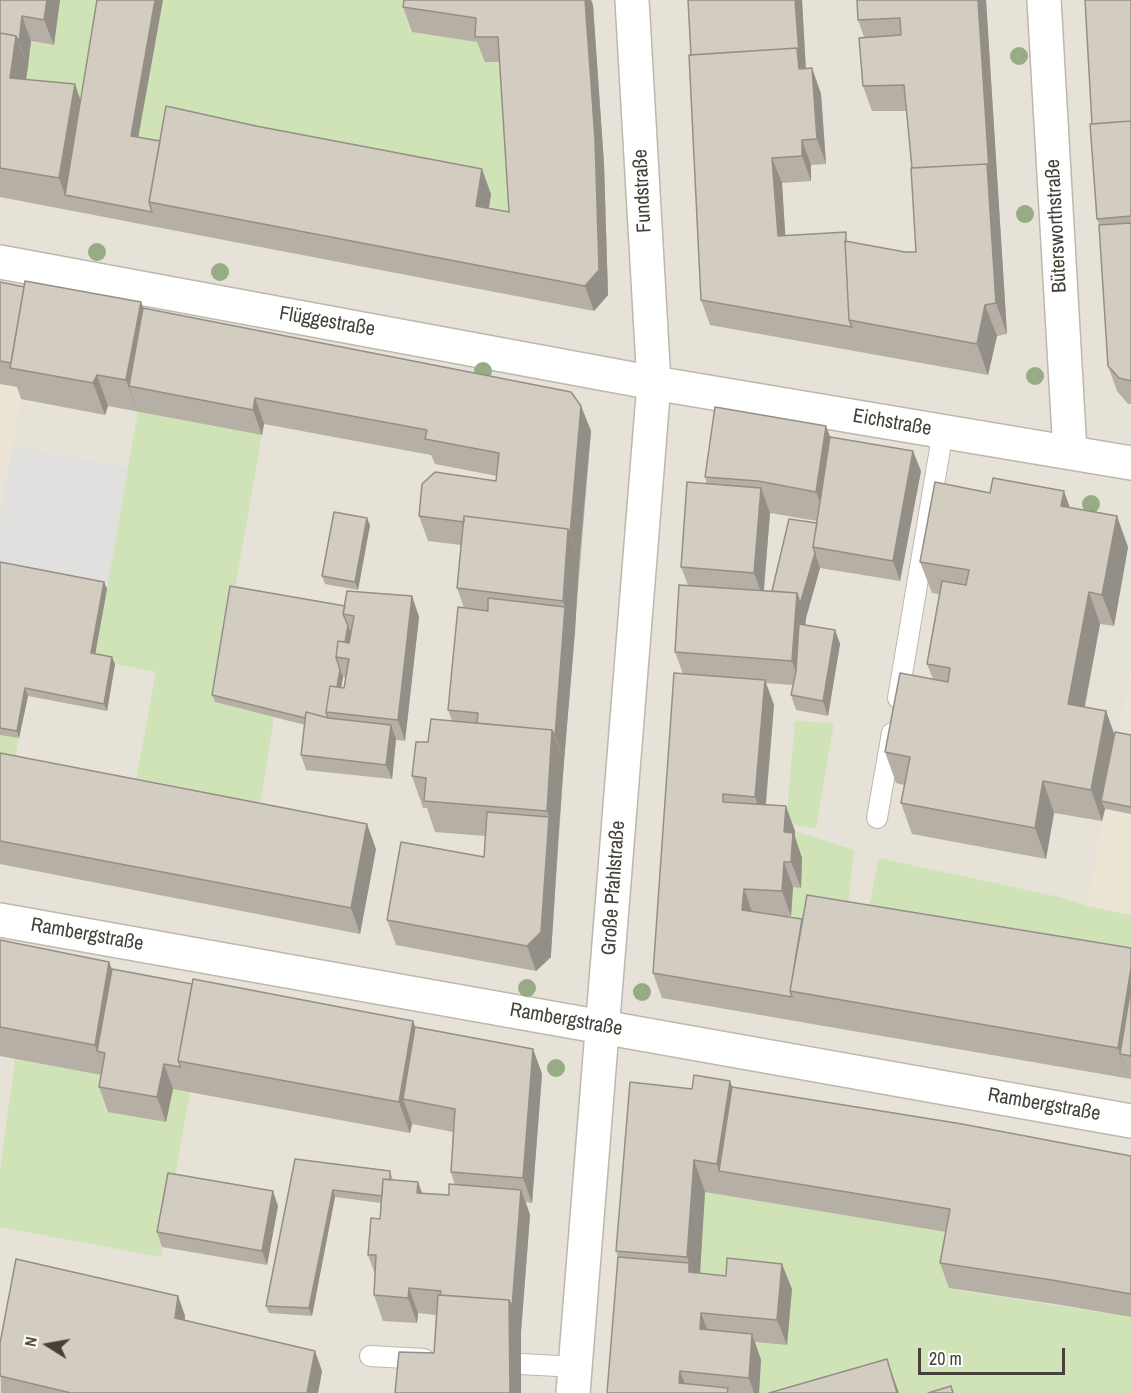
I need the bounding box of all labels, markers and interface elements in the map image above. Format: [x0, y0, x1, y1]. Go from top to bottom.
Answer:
street label: Fundstraße [629, 148, 657, 234]
street label: Bütersworthstraße [1042, 158, 1072, 294]
street label: Flüggestraße [277, 302, 377, 342]
street label: Eichstraße [851, 404, 933, 442]
street label: Große Pfahlstraße [597, 820, 631, 956]
street label: Rambergstraße [29, 913, 145, 957]
street label: Rambergstraße [508, 998, 624, 1042]
street label: Rambergstraße [986, 1083, 1102, 1127]
north arrow [18, 1315, 78, 1375]
text: N [19, 1335, 42, 1348]
scale bar [921, 1336, 1068, 1374]
text: 20 m [929, 1346, 962, 1371]

